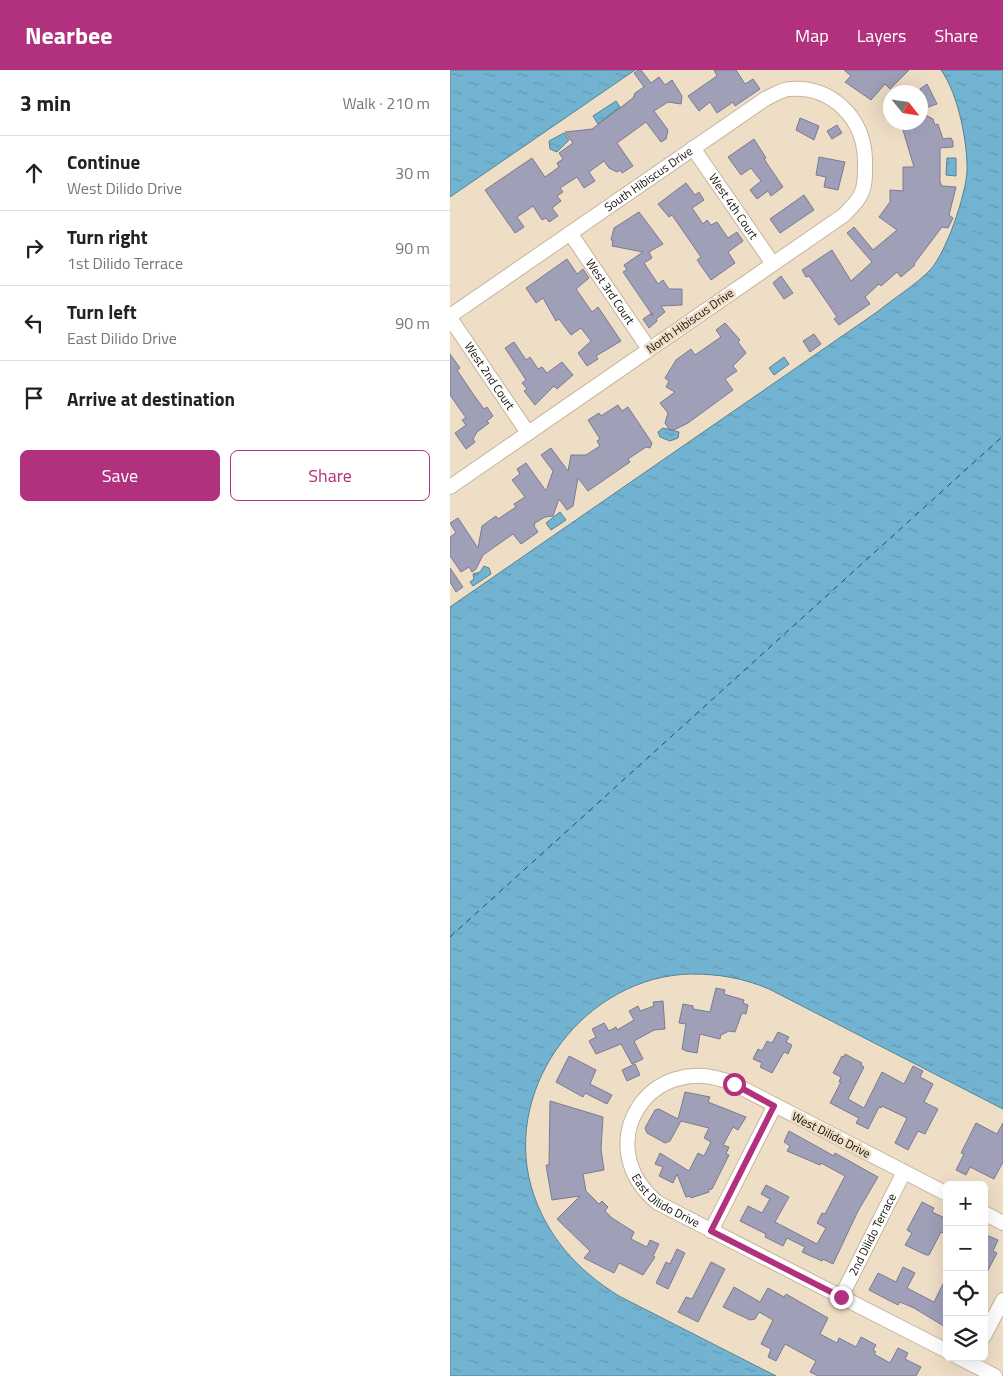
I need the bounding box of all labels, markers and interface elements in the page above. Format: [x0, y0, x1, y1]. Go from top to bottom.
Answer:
text: Nearbee [25, 17, 112, 53]
text: Map [795, 22, 829, 49]
text: Layers [857, 22, 906, 49]
text: Share [934, 22, 978, 49]
north arrow [883, 85, 928, 130]
text: 3 min [20, 87, 71, 119]
text: Walk · 210 m [342, 91, 430, 115]
street label: South Hibiscus Drive [600, 142, 696, 216]
text: Continue [67, 147, 140, 176]
icon: ahead [20, 159, 48, 187]
text: 30 m [395, 161, 430, 185]
street label: West 4th Court [704, 169, 764, 244]
text: West Dilido Drive [67, 176, 182, 200]
text: Turn right [67, 222, 148, 251]
icon: right [20, 234, 48, 262]
text: 90 m [395, 236, 430, 260]
text: 1st Dilido Terrace [67, 251, 183, 275]
street label: West 3rd Court [581, 255, 640, 329]
street label: North Hibiscus Drive [642, 283, 737, 358]
text: Turn left [67, 297, 137, 326]
icon: left [20, 309, 48, 337]
text: 90 m [395, 311, 430, 335]
text: East Dilido Drive [67, 326, 177, 350]
street label: West 2nd Court [460, 338, 520, 414]
icon: arrive [20, 384, 48, 412]
text: Arrive at destination [67, 384, 235, 413]
button: Save [20, 450, 220, 501]
button: Share [230, 450, 430, 501]
route start [723, 1073, 746, 1096]
street label: West Dilido Drive [788, 1107, 874, 1163]
street label: East Dilido Drive [627, 1170, 703, 1232]
map controls [943, 1181, 988, 1361]
button: + [943, 1181, 988, 1226]
street label: 2nd Dilido Terrace [843, 1190, 901, 1279]
button: − [943, 1226, 988, 1271]
button: locate [943, 1271, 988, 1316]
route end [830, 1286, 853, 1309]
button: layers [943, 1316, 988, 1361]

